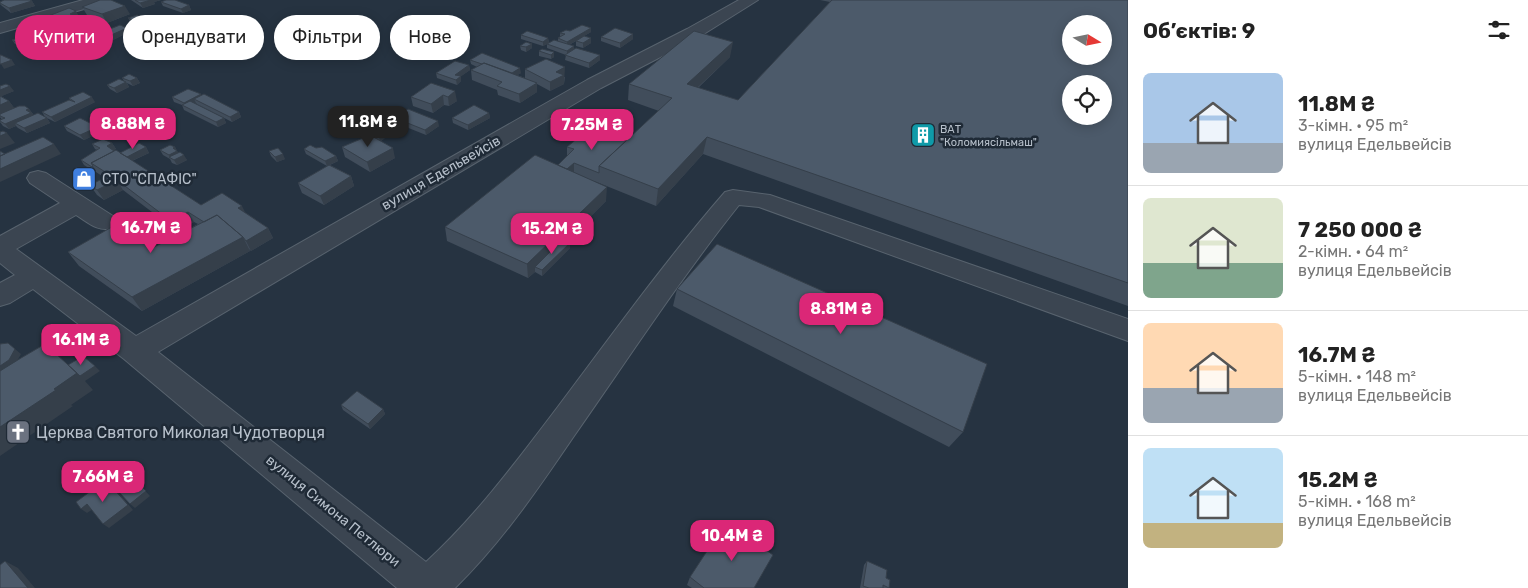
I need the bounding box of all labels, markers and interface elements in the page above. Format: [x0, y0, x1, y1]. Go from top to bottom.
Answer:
chip: Купити [15, 15, 113, 60]
chip: Орендувати [123, 15, 264, 60]
chip: Фільтри [274, 15, 380, 60]
chip: Нове [390, 15, 470, 60]
north arrow [1062, 15, 1112, 65]
map controls [1062, 15, 1112, 125]
icon: filters [1485, 16, 1513, 44]
text: Об’єктів: 9 [1143, 18, 1255, 43]
button: locate [1062, 75, 1112, 125]
text: 11.8M ₴ [1298, 91, 1375, 116]
icon: home [1183, 93, 1243, 153]
pin: 11.8M ₴ [322, 106, 414, 148]
pin: 8.88M ₴ [87, 108, 179, 150]
pin: 7.25M ₴ [546, 108, 638, 151]
text: 11.8M ₴ [339, 112, 397, 131]
text: 8.88M ₴ [101, 114, 165, 133]
text: 7.25M ₴ [561, 115, 623, 134]
text: 3-кімн. · 95 m² [1298, 116, 1408, 135]
building icon: ВАТ "Коломиясільмаш" [910, 122, 936, 148]
place label: ВАТ "Коломиясільмаш" [940, 123, 1037, 149]
street label: вулиця Едельвейсів [379, 132, 504, 214]
text: вулиця Едельвейсів [1298, 135, 1452, 154]
shop icon: СТО "СПАФІС" [71, 166, 97, 192]
place label: СТО "СПАФІС" [102, 171, 197, 188]
pin: 16.7M ₴ [105, 212, 197, 254]
pin: 15.2M ₴ [506, 212, 598, 255]
text: 7 250 000 ₴ [1298, 217, 1422, 242]
text: 16.7M ₴ [121, 218, 181, 237]
icon: home [1183, 218, 1243, 278]
text: 15.2M ₴ [522, 219, 582, 238]
text: 2-кімн. · 64 m² [1298, 242, 1408, 261]
text: вулиця Едельвейсів [1298, 261, 1452, 280]
pin: 8.81M ₴ [795, 292, 887, 335]
text: 8.81M ₴ [810, 299, 872, 318]
pin: 16.1M ₴ [35, 324, 127, 366]
text: 16.1M ₴ [52, 330, 110, 349]
text: 16.7M ₴ [1298, 342, 1376, 367]
icon: home [1183, 343, 1243, 403]
text: 5-кімн. · 148 m² [1298, 367, 1416, 386]
text: вулиця Едельвейсів [1298, 386, 1452, 405]
church icon: Церква Святого Миколая Чудотворця [5, 419, 31, 445]
place label: Церква Святого Миколая Чудотворця [36, 423, 325, 442]
street label: вулиця Симона Петлюри [262, 452, 404, 570]
pin: 7.66M ₴ [57, 460, 149, 503]
text: 7.66M ₴ [72, 467, 134, 486]
text: 15.2M ₴ [1298, 467, 1378, 492]
icon: home [1183, 468, 1243, 528]
text: 5-кімн. · 168 m² [1298, 492, 1416, 511]
text: вулиця Едельвейсів [1298, 511, 1452, 530]
pin: 10.4M ₴ [686, 520, 778, 562]
text: 10.4M ₴ [701, 526, 763, 545]

